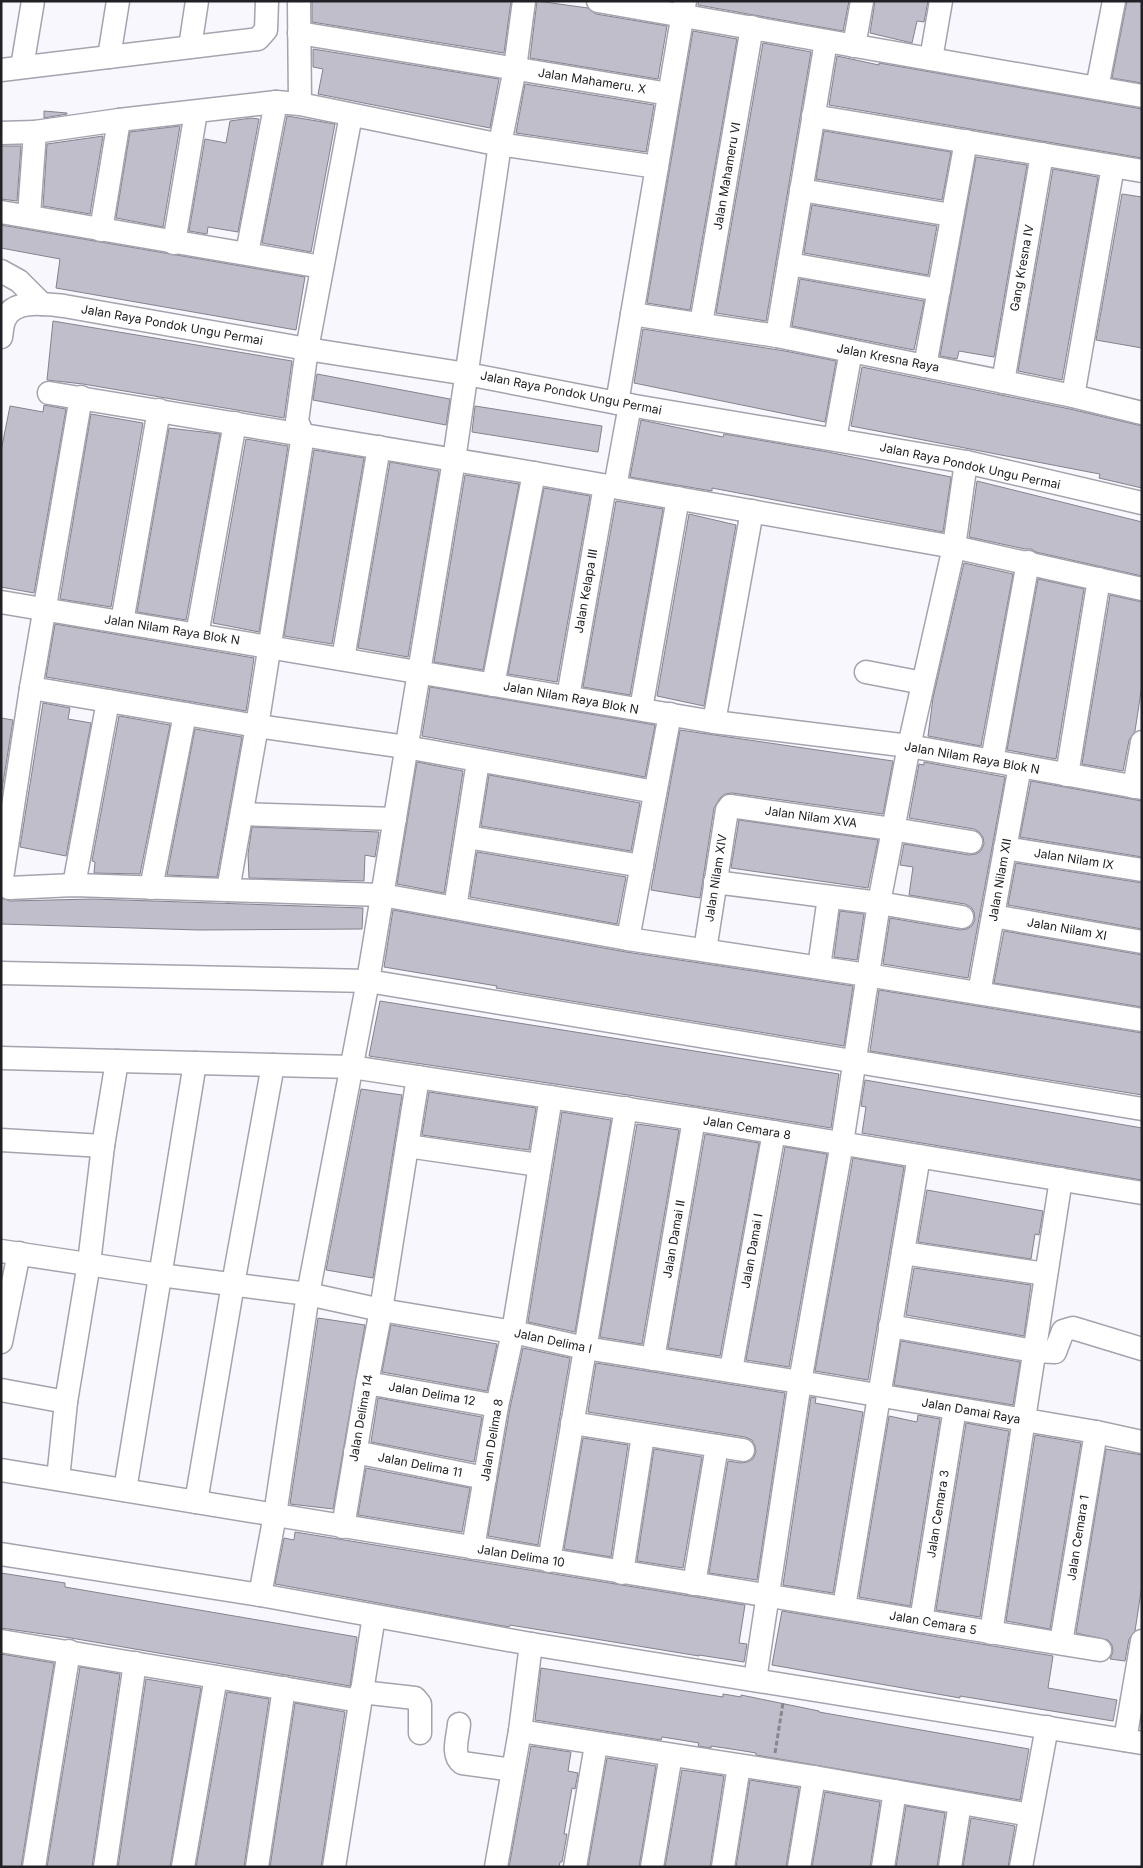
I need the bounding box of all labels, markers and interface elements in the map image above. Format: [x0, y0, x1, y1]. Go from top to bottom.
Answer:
street label: Jalan Mahameru. X [537, 65, 647, 96]
street label: Jalan Mahameru VI [710, 121, 743, 231]
street label: Gang Kresna IV [1006, 223, 1037, 313]
street label: Jalan Raya Pondok Ungu Permai [80, 301, 264, 348]
street label: Jalan Kresna Raya [835, 340, 941, 375]
street label: Jalan Raya Pondok Ungu Permai [479, 368, 663, 417]
street label: Jalan Raya Pondok Ungu Permai [878, 439, 1062, 492]
street label: Jalan Kelapa III [571, 548, 600, 634]
street label: Jalan Nilam Raya Blok N [103, 611, 241, 648]
street label: Jalan Nilam Raya Blok N [502, 678, 640, 717]
street label: Jalan Nilam Raya Blok N [903, 738, 1041, 777]
street label: Jalan Nilam XVA [764, 803, 858, 830]
street label: Jalan Nilam XIV [701, 833, 730, 923]
street label: Jalan Nilam XII [985, 837, 1014, 922]
street label: Jalan Nilam IX [1033, 845, 1115, 872]
street label: Jalan Nilam XI [1026, 914, 1108, 943]
street label: Jalan Cemara 8 [702, 1112, 792, 1143]
street label: Jalan Damai II [659, 1199, 688, 1279]
street label: Jalan Damai I [738, 1212, 765, 1290]
street label: Jalan Delima I [513, 1325, 593, 1356]
street label: Jalan Delima 14 [345, 1373, 376, 1463]
street label: Jalan Delima 12 [387, 1378, 477, 1409]
street label: Jalan Damai Raya [920, 1394, 1022, 1427]
street label: Jalan Delima 8 [477, 1398, 506, 1482]
street label: Jalan Delima 11 [377, 1449, 464, 1480]
street label: Jalan Cemara 3 [923, 1469, 952, 1559]
street label: Jalan Cemara 1 [1063, 1494, 1092, 1582]
street label: Jalan Delima 10 [476, 1541, 566, 1570]
street label: Jalan Cemara 5 [888, 1607, 978, 1638]

